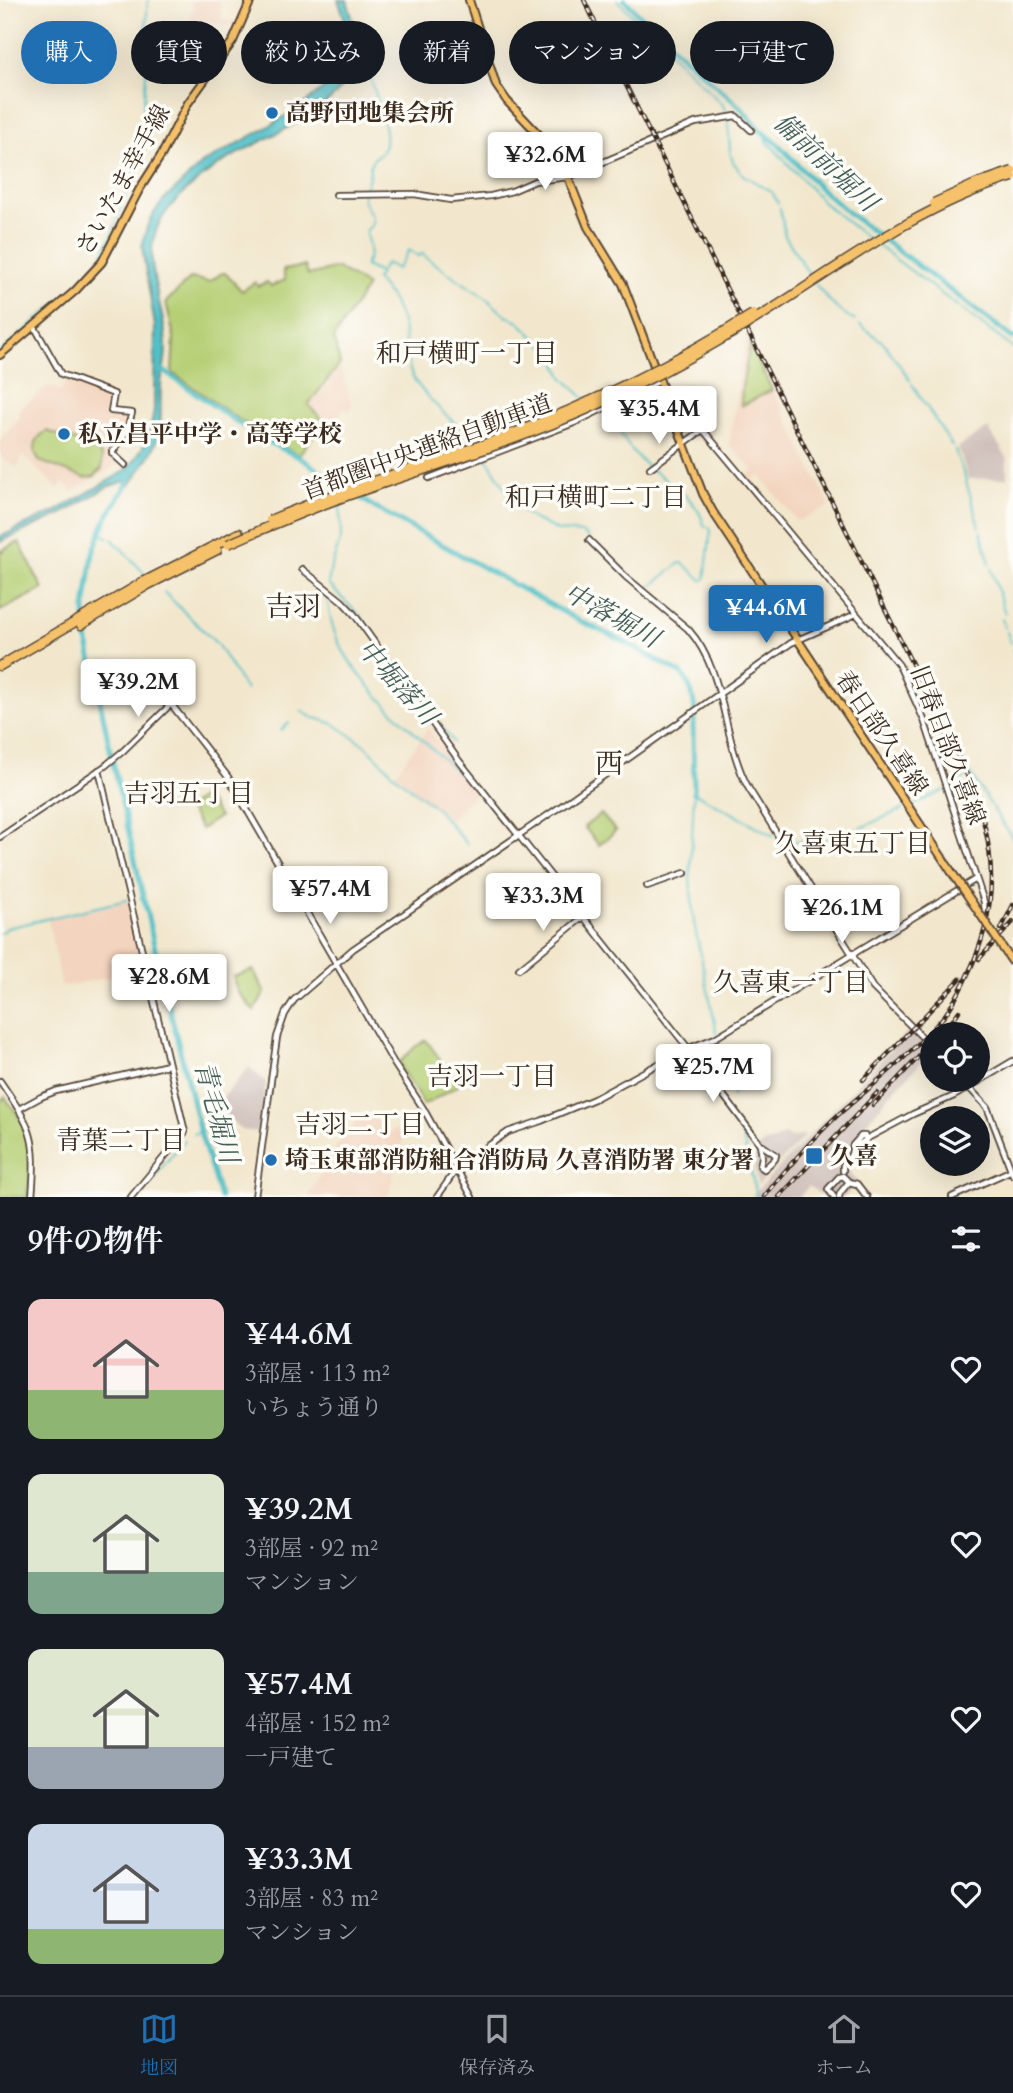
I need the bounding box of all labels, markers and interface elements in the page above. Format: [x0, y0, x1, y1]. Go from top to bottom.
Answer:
chip: 購入 [21, 21, 117, 84]
chip: 賃貸 [131, 21, 227, 84]
chip: 絞り込み [241, 21, 385, 84]
chip: 新着 [399, 21, 495, 84]
chip: マンション [509, 21, 676, 84]
chip: 一戸建て [690, 21, 834, 84]
place label: 高野団地集会所 [286, 97, 454, 130]
street label: さいたま幸手線 [68, 99, 179, 262]
marker: 高野団地集会所 [264, 105, 280, 121]
water label: 備前前堀川 [766, 105, 887, 222]
pin: ¥32.6M [488, 132, 602, 192]
text: ¥32.6M [504, 139, 586, 170]
district label: 和戸横町一丁目 [376, 336, 558, 371]
pin: ¥35.4M [602, 386, 716, 446]
street label: 首都圏中央連絡自動車道 [297, 387, 557, 508]
text: ¥35.4M [618, 393, 700, 424]
place label: 私立昌平中学・高等学校 [78, 418, 342, 451]
marker: 私立昌平中学・高等学校 [56, 426, 72, 442]
district label: 和戸横町二丁目 [505, 480, 687, 515]
water label: 中落堀川 [558, 575, 668, 657]
pin: ¥44.6M [709, 586, 823, 645]
district label: 吉羽 [265, 588, 321, 626]
text: ¥44.6M [725, 592, 807, 623]
water label: 中堀落川 [350, 632, 447, 735]
pin: ¥39.2M [81, 660, 195, 719]
street label: 旧春日部久喜線 [902, 661, 993, 830]
street label: 春日部久喜線 [828, 664, 936, 802]
text: ¥39.2M [97, 666, 179, 697]
district label: 西 [595, 745, 623, 783]
district label: 吉羽五丁目 [124, 776, 254, 811]
district label: 久喜東五丁目 [775, 826, 931, 861]
pin: ¥57.4M [273, 866, 387, 926]
text: ¥57.4M [289, 873, 371, 904]
pin: ¥33.3M [486, 874, 600, 933]
text: ¥33.3M [502, 880, 584, 911]
pin: ¥26.1M [785, 886, 899, 945]
text: ¥26.1M [801, 892, 883, 923]
pin: ¥28.6M [112, 954, 226, 1014]
text: ¥28.6M [128, 961, 210, 992]
district label: 久喜東一丁目 [713, 965, 869, 1000]
map controls [920, 1022, 990, 1176]
button: locate [920, 1022, 990, 1092]
pin: ¥25.7M [656, 1044, 770, 1104]
text: ¥25.7M [672, 1051, 754, 1082]
water label: 青毛堀川 [186, 1057, 248, 1170]
district label: 吉羽一丁目 [427, 1059, 557, 1094]
button: layers [920, 1106, 990, 1176]
district label: 吉羽二丁目 [295, 1107, 425, 1142]
district label: 青葉二丁目 [56, 1123, 186, 1158]
place label: 久喜 [830, 1140, 878, 1173]
place label: 埼玉東部消防組合消防局 久喜消防署 東分署 [285, 1144, 754, 1177]
marker: 久喜 [804, 1146, 824, 1166]
marker: 埼玉東部消防組合消防局 久喜消防署 東分署 [263, 1152, 279, 1168]
icon: filters [947, 1220, 985, 1258]
text: 9件の物件 [28, 1221, 163, 1262]
text: ¥44.6M [245, 1314, 353, 1355]
icon: home [84, 1327, 168, 1411]
icon: heart [947, 1350, 985, 1388]
text: 3部屋 · 113 m² [245, 1358, 390, 1389]
text: いちょう通り [245, 1392, 383, 1423]
text: ¥39.2M [245, 1489, 353, 1530]
icon: home [84, 1502, 168, 1586]
icon: heart [947, 1525, 985, 1563]
text: 3部屋 · 92 m² [245, 1533, 378, 1564]
text: マンション [245, 1567, 359, 1598]
text: ¥57.4M [245, 1664, 353, 1705]
icon: home [84, 1677, 168, 1761]
icon: heart [947, 1700, 985, 1738]
text: 4部屋 · 152 m² [245, 1708, 390, 1739]
text: 一戸建て [245, 1742, 337, 1773]
text: ¥33.3M [245, 1839, 353, 1880]
icon: home [84, 1852, 168, 1936]
icon: heart [947, 1875, 985, 1913]
text: 3部屋 · 83 m² [245, 1883, 378, 1914]
text: マンション [245, 1917, 359, 1948]
tab: 地図 [140, 2010, 178, 2081]
tab: 保存済み [459, 2010, 535, 2081]
tab: ホーム [816, 2010, 873, 2081]

